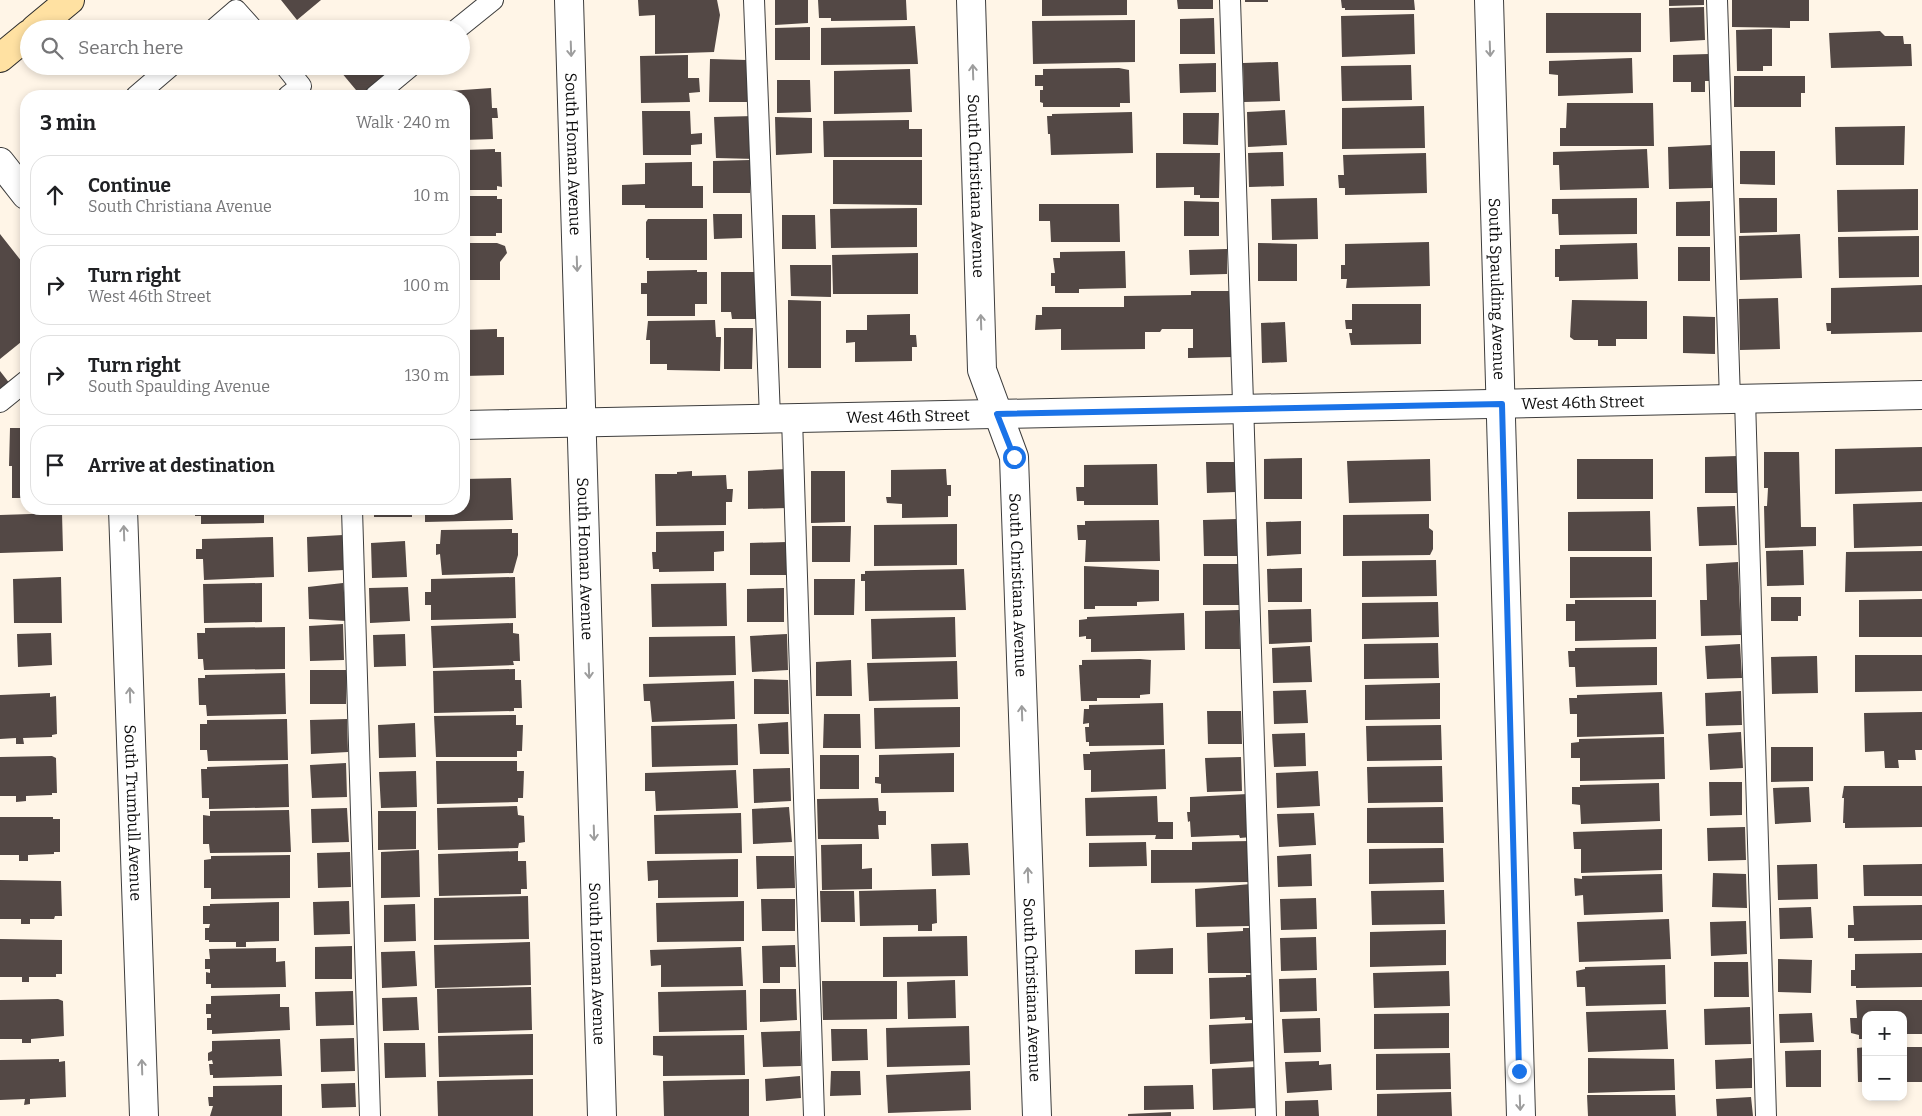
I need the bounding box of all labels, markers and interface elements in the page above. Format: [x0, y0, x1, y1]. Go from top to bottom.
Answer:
search box [20, 20, 470, 75]
icon: search [38, 34, 66, 62]
text: Search here [78, 36, 183, 59]
one-way arrow [566, 40, 576, 56]
one-way arrow [1486, 40, 1495, 56]
one-way arrow [969, 64, 978, 80]
street label: South Homan Avenue [562, 72, 585, 236]
street label: South Christiana Avenue [964, 94, 989, 278]
text: 3 min [40, 110, 96, 136]
text: Walk · 240 m [356, 113, 450, 132]
text: Continue [88, 174, 171, 197]
icon: ahead [41, 181, 69, 209]
text: 10 m [414, 186, 449, 205]
text: South Christiana Avenue [88, 197, 272, 216]
street label: South Spaulding Avenue [1485, 198, 1509, 380]
one-way arrow [573, 255, 582, 271]
text: Turn right [88, 264, 181, 287]
icon: right [41, 271, 69, 299]
text: 100 m [404, 276, 449, 295]
text: West 46th Street [88, 287, 211, 306]
one-way arrow [976, 314, 986, 330]
text: Turn right [88, 354, 181, 377]
icon: right [41, 361, 69, 389]
text: 130 m [405, 366, 449, 385]
text: South Spaulding Avenue [88, 377, 270, 396]
street label: West 46th Street [1521, 391, 1645, 413]
street label: West 46th Street [846, 405, 970, 427]
route start [1003, 446, 1026, 469]
icon: arrive [41, 451, 69, 479]
text: Arrive at destination [88, 454, 275, 477]
street label: South Homan Avenue [574, 477, 597, 640]
street label: South Christiana Avenue [1006, 493, 1031, 677]
one-way arrow [119, 525, 129, 541]
one-way arrow [585, 663, 594, 679]
one-way arrow [125, 687, 134, 703]
one-way arrow [1018, 705, 1027, 721]
street label: South Trumbull Avenue [121, 724, 146, 901]
one-way arrow [589, 825, 599, 841]
one-way arrow [1024, 867, 1033, 883]
street label: South Homan Avenue [586, 882, 609, 1045]
street label: South Christiana Avenue [1020, 898, 1045, 1082]
map controls [1862, 1011, 1907, 1101]
button: + [1862, 1011, 1907, 1056]
button: − [1862, 1056, 1907, 1101]
one-way arrow [137, 1060, 147, 1076]
route end [1508, 1060, 1531, 1083]
one-way arrow [1516, 1095, 1525, 1111]

